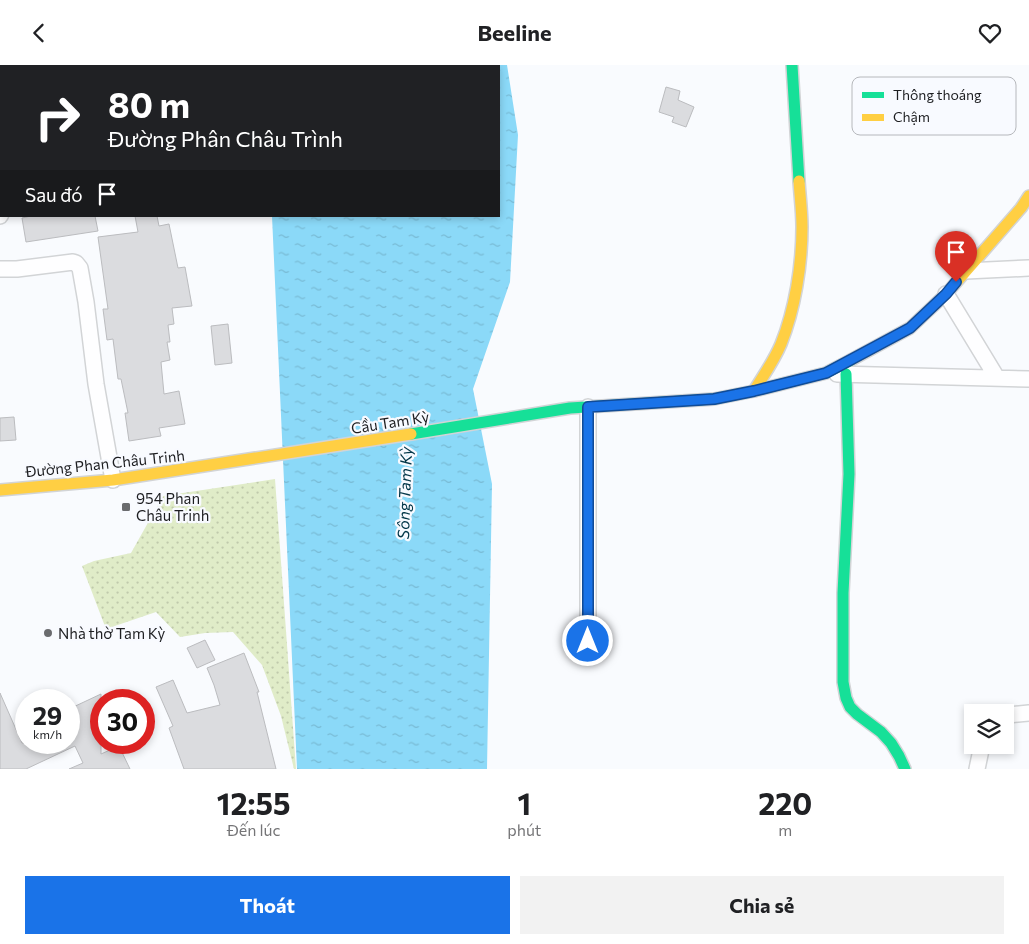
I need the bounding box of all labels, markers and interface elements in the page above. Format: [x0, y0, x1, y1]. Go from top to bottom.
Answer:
icon: back [25, 19, 53, 47]
text: Beeline [477, 19, 552, 46]
icon: heart [976, 19, 1004, 47]
legend [852, 77, 1016, 135]
text: 80 m [108, 82, 190, 125]
icon: right [25, 85, 90, 150]
text: Thông thoáng [893, 86, 982, 103]
text: Chậm [893, 108, 930, 125]
text: Đường Phân Châu Trình [108, 125, 343, 152]
icon: arrive [93, 180, 121, 208]
text: Sau đó [25, 183, 83, 206]
pin [935, 231, 977, 282]
icon: arrive [942, 238, 970, 266]
street label: Cầu Tam Kỳ [350, 407, 431, 437]
street label: Đường Phan Châu Trinh [23, 446, 186, 480]
water label: Sông Tam Kỳ [393, 446, 415, 540]
place label: 954 Phan Châu Trinh [136, 489, 209, 524]
marker: 954 Phan Châu Trinh [120, 501, 132, 513]
position arrow [561, 614, 613, 666]
place label: Nhà thờ Tam Kỳ [58, 624, 165, 642]
marker: Nhà thờ Tam Kỳ [42, 627, 54, 639]
speed limit sign: 30 [90, 689, 155, 754]
text: 29 [33, 700, 62, 730]
map controls [964, 704, 1014, 754]
button: layers [964, 704, 1014, 754]
text: km/h [33, 727, 62, 741]
text: 12:55 [217, 784, 290, 821]
text: 1 [518, 784, 531, 821]
text: 220 [758, 784, 812, 821]
text: Đến lúc [227, 820, 280, 839]
text: phút [507, 820, 541, 839]
text: m [778, 820, 792, 839]
button: Thoát [25, 876, 510, 934]
button: Chia sẻ [520, 876, 1004, 934]

